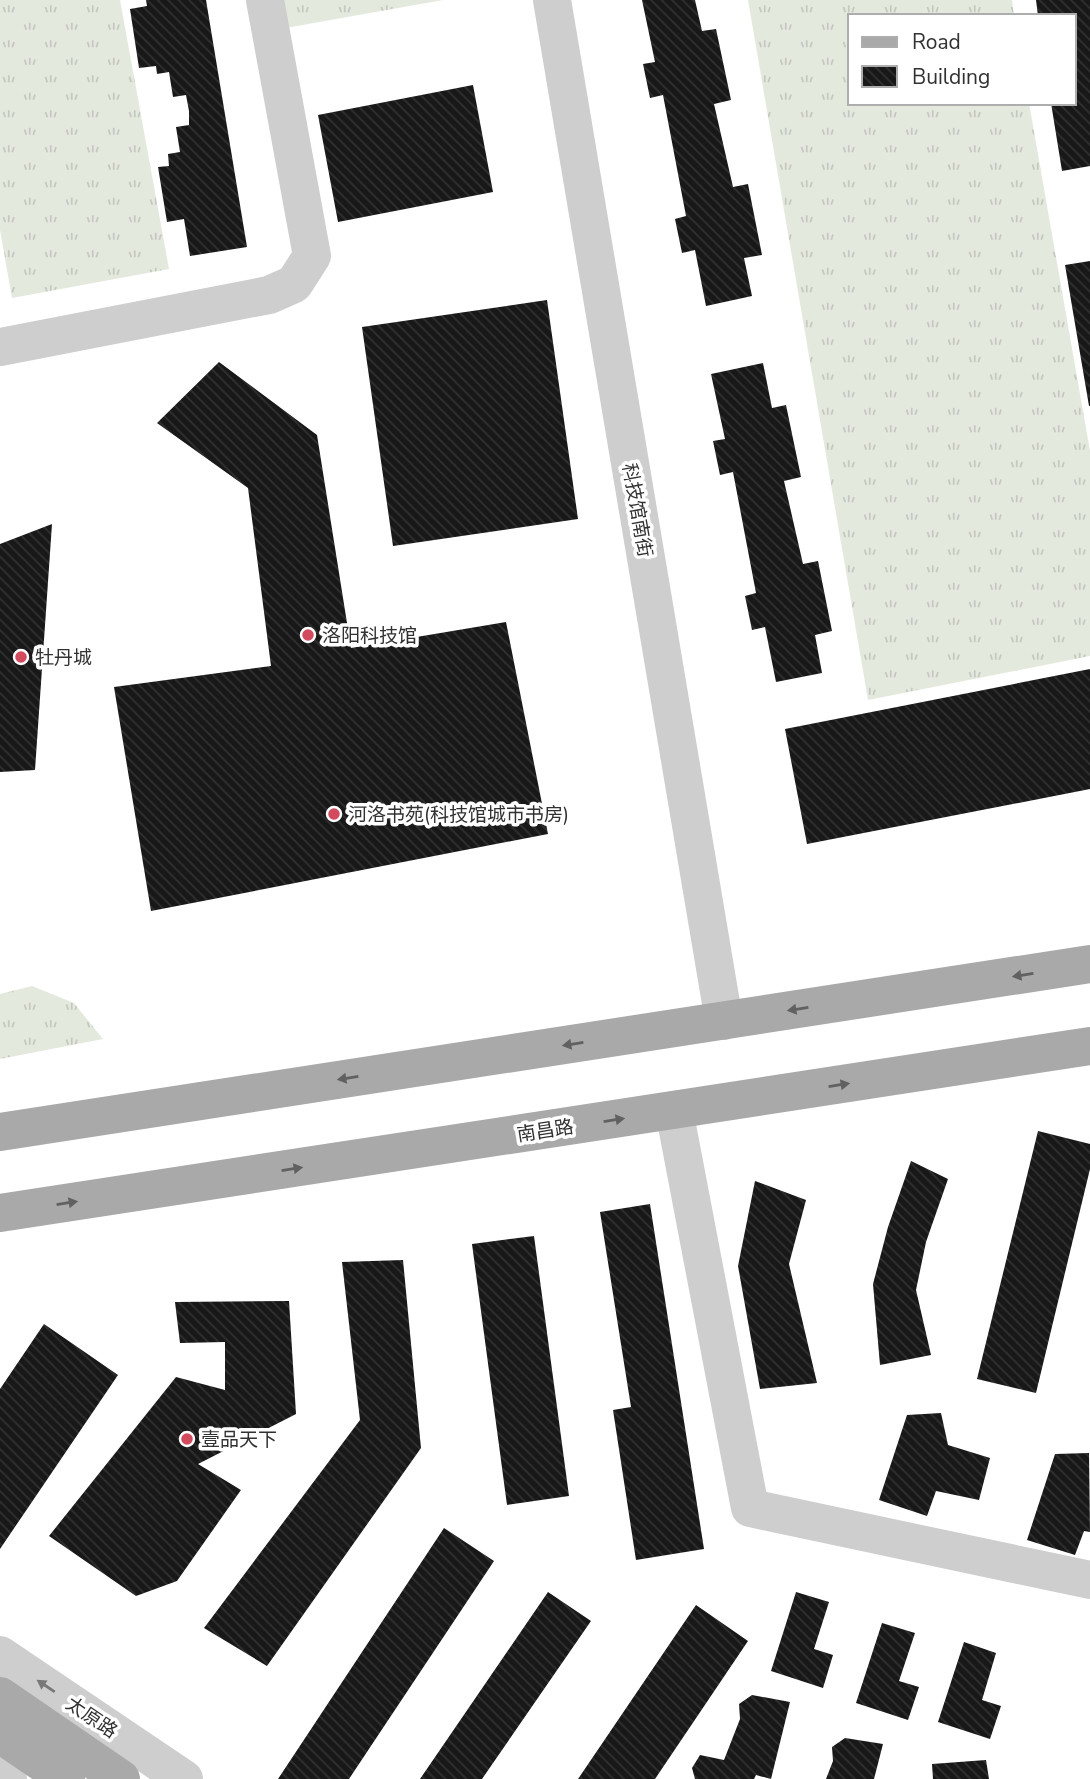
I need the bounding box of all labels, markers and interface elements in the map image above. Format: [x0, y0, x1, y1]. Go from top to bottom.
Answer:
legend [848, 14, 1076, 105]
text: Road [912, 28, 961, 56]
text: Building [912, 63, 990, 91]
street label: 科技馆南街 [616, 461, 658, 559]
place label: 洛阳科技馆 [322, 623, 417, 649]
marker: 洛阳科技馆 [300, 627, 316, 643]
place label: 牡丹城 [35, 645, 92, 671]
marker: 牡丹城 [13, 649, 29, 665]
place label: 河洛书苑(科技馆城市书房) [348, 802, 569, 828]
marker: 河洛书苑(科技馆城市书房) [326, 806, 342, 822]
one-way arrow [1011, 970, 1033, 981]
one-way arrow [787, 1004, 809, 1015]
one-way arrow [562, 1039, 584, 1050]
one-way arrow [337, 1073, 359, 1084]
one-way arrow [828, 1079, 850, 1090]
street label: 南昌路 [515, 1114, 575, 1148]
one-way arrow [603, 1114, 625, 1125]
one-way arrow [281, 1163, 303, 1174]
one-way arrow [57, 1197, 79, 1208]
place label: 壹品天下 [201, 1427, 277, 1453]
marker: 壹品天下 [179, 1431, 195, 1447]
one-way arrow [37, 1679, 55, 1693]
street label: 太原路 [61, 1691, 122, 1745]

